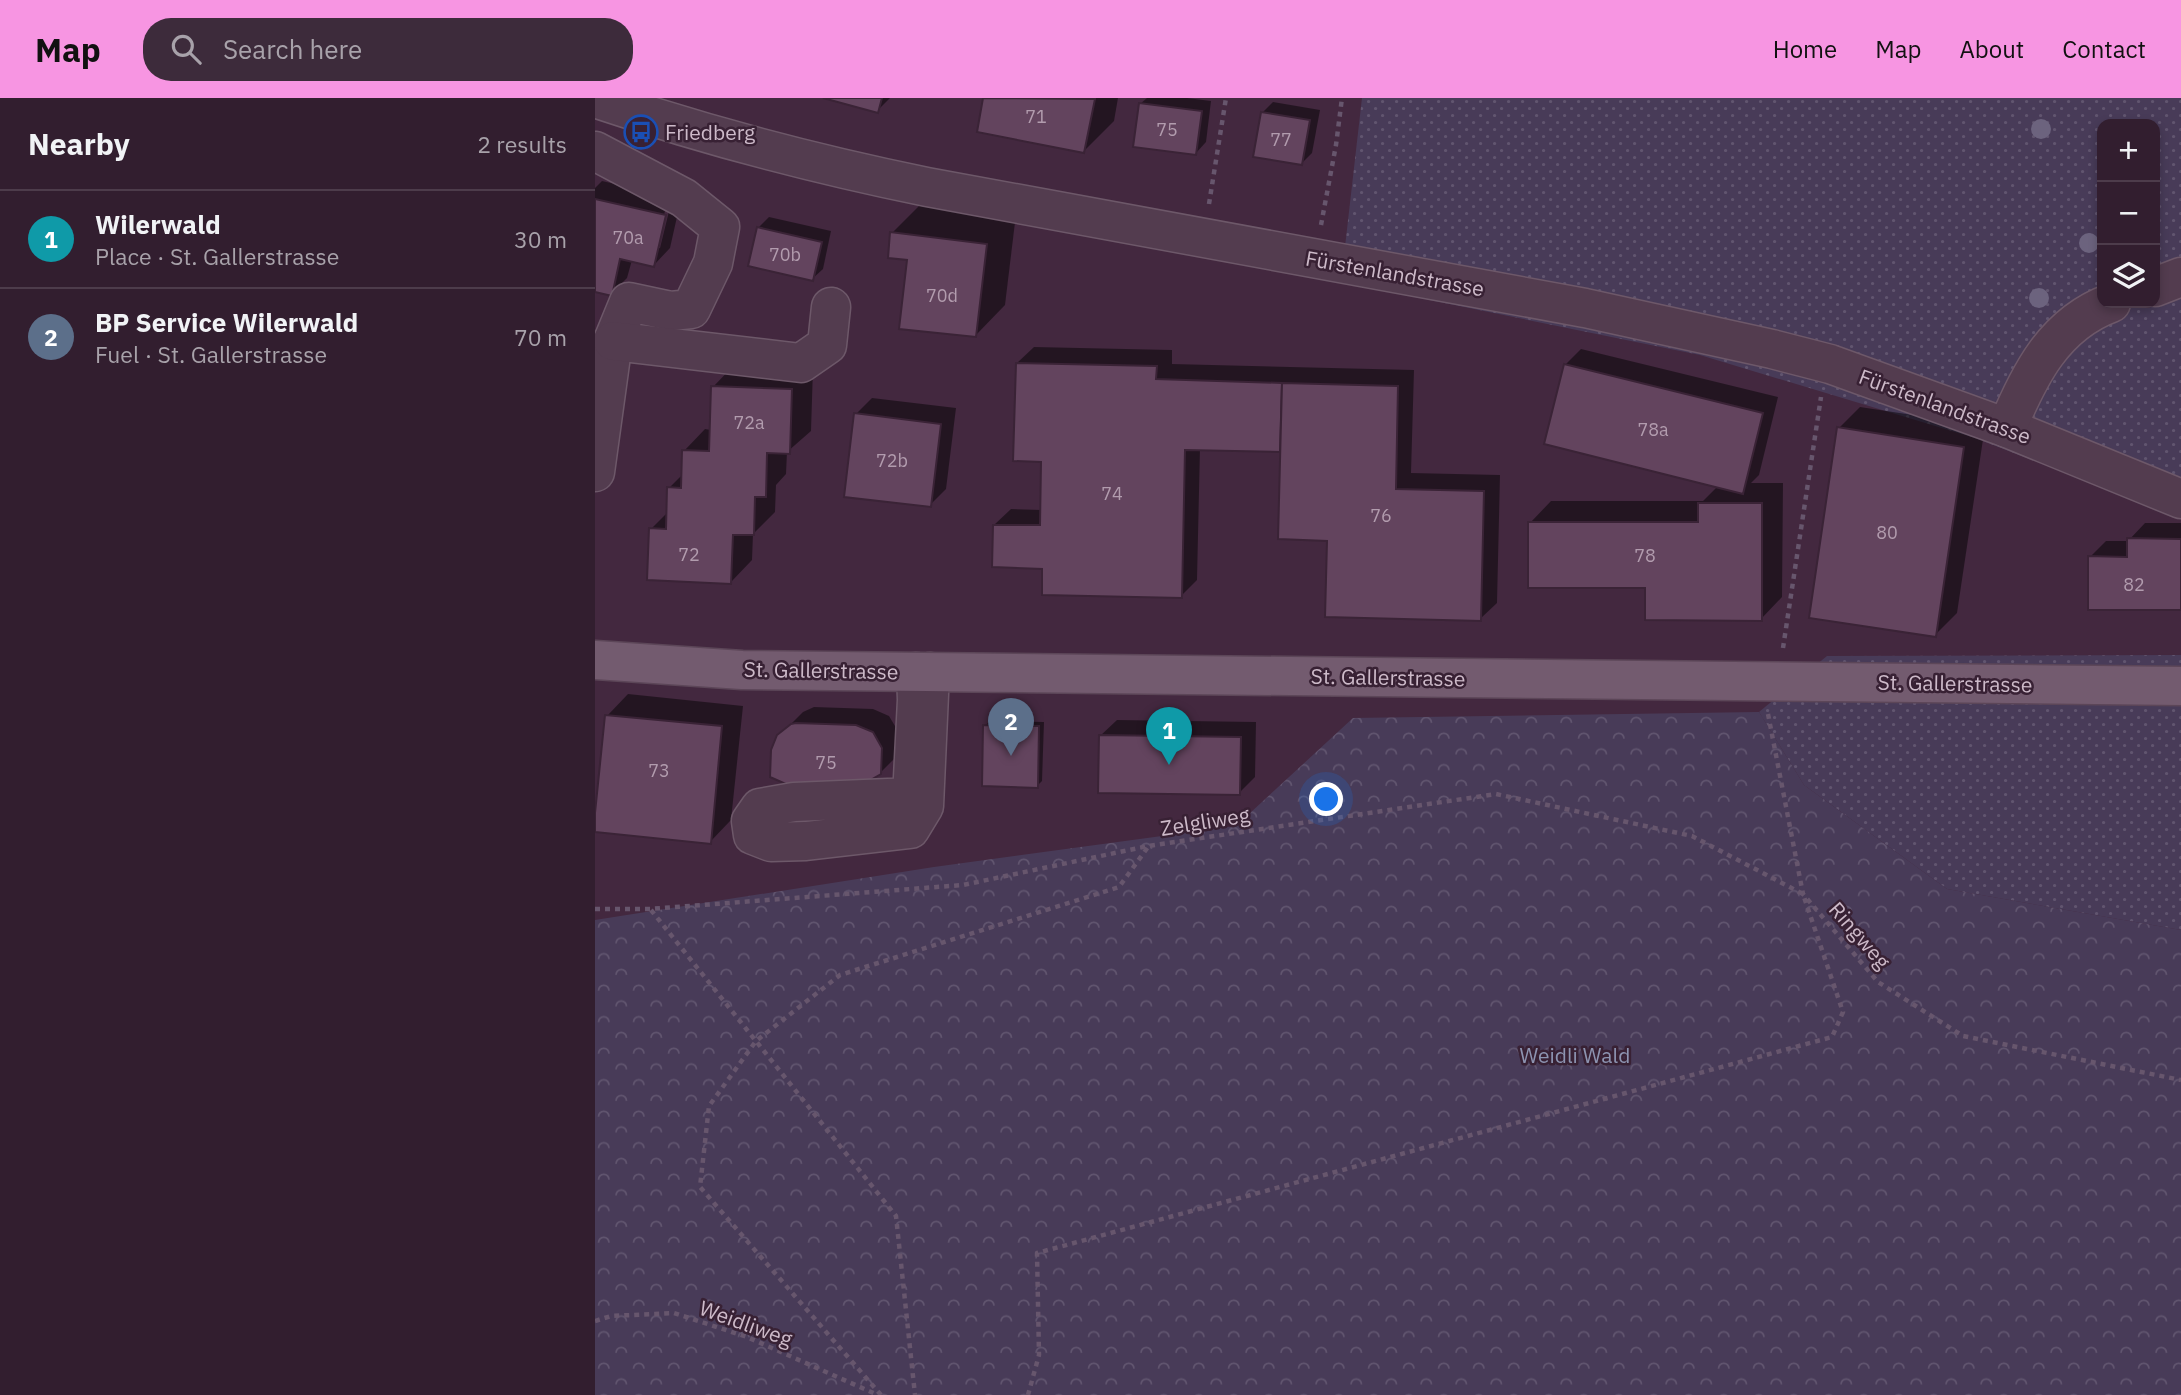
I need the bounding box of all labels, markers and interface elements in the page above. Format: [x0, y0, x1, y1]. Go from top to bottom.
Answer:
search box [143, 18, 633, 81]
text: Map [35, 28, 101, 71]
icon: search [167, 30, 205, 68]
text: Search here [223, 32, 362, 66]
text: Home [1773, 33, 1837, 65]
text: Map [1875, 33, 1921, 65]
text: About [1959, 33, 2024, 65]
text: Contact [2062, 33, 2146, 65]
house number: 71 [1025, 105, 1047, 128]
bus stop icon: Friedberg [622, 113, 660, 151]
place label: Friedberg [665, 118, 755, 146]
house number: 75 [1156, 118, 1178, 141]
map controls [2097, 119, 2160, 308]
button: + [2097, 119, 2160, 182]
text: Nearby [28, 124, 130, 163]
house number: 77 [1270, 128, 1292, 151]
text: 2 results [477, 129, 567, 159]
button: − [2097, 182, 2160, 245]
text: Wilerwald [95, 207, 221, 241]
text: 1 [44, 224, 58, 254]
text: 30 m [514, 224, 567, 254]
house number: 70a [612, 226, 644, 249]
text: Place · St. Gallerstrasse [95, 241, 339, 271]
house number: 70b [769, 243, 801, 266]
street label: Fürstenlandstrasse [1304, 244, 1486, 302]
button: layers [2097, 245, 2160, 308]
house number: 70d [926, 284, 958, 307]
text: BP Service Wilerwald [95, 305, 358, 339]
text: 2 [44, 322, 58, 352]
text: 70 m [514, 322, 567, 352]
text: Fuel · St. Gallerstrasse [95, 339, 327, 369]
street label: Fürstenlandstrasse [1855, 362, 2035, 450]
house number: 72a [733, 411, 765, 434]
house number: 78a [1637, 418, 1669, 441]
house number: 72b [876, 449, 908, 472]
house number: 74 [1101, 482, 1123, 505]
house number: 76 [1370, 504, 1392, 527]
house number: 80 [1876, 521, 1898, 544]
house number: 72 [678, 543, 700, 566]
house number: 78 [1634, 544, 1656, 567]
house number: 82 [2123, 573, 2145, 596]
street label: St. Gallerstrasse [743, 655, 899, 685]
street label: St. Gallerstrasse [1310, 662, 1466, 692]
street label: St. Gallerstrasse [1877, 668, 2033, 698]
pin: 2 [988, 698, 1034, 756]
pin: 1 [1146, 707, 1192, 765]
house number: 75 [815, 751, 837, 774]
house number: 73 [648, 759, 670, 782]
your location [1309, 782, 1343, 816]
street label: Zelgliweg [1158, 800, 1252, 842]
street label: Ringweg [1823, 895, 1897, 975]
park label: Weidli Wald [1520, 1041, 1630, 1069]
street label: Weidliweg [696, 1293, 796, 1353]

